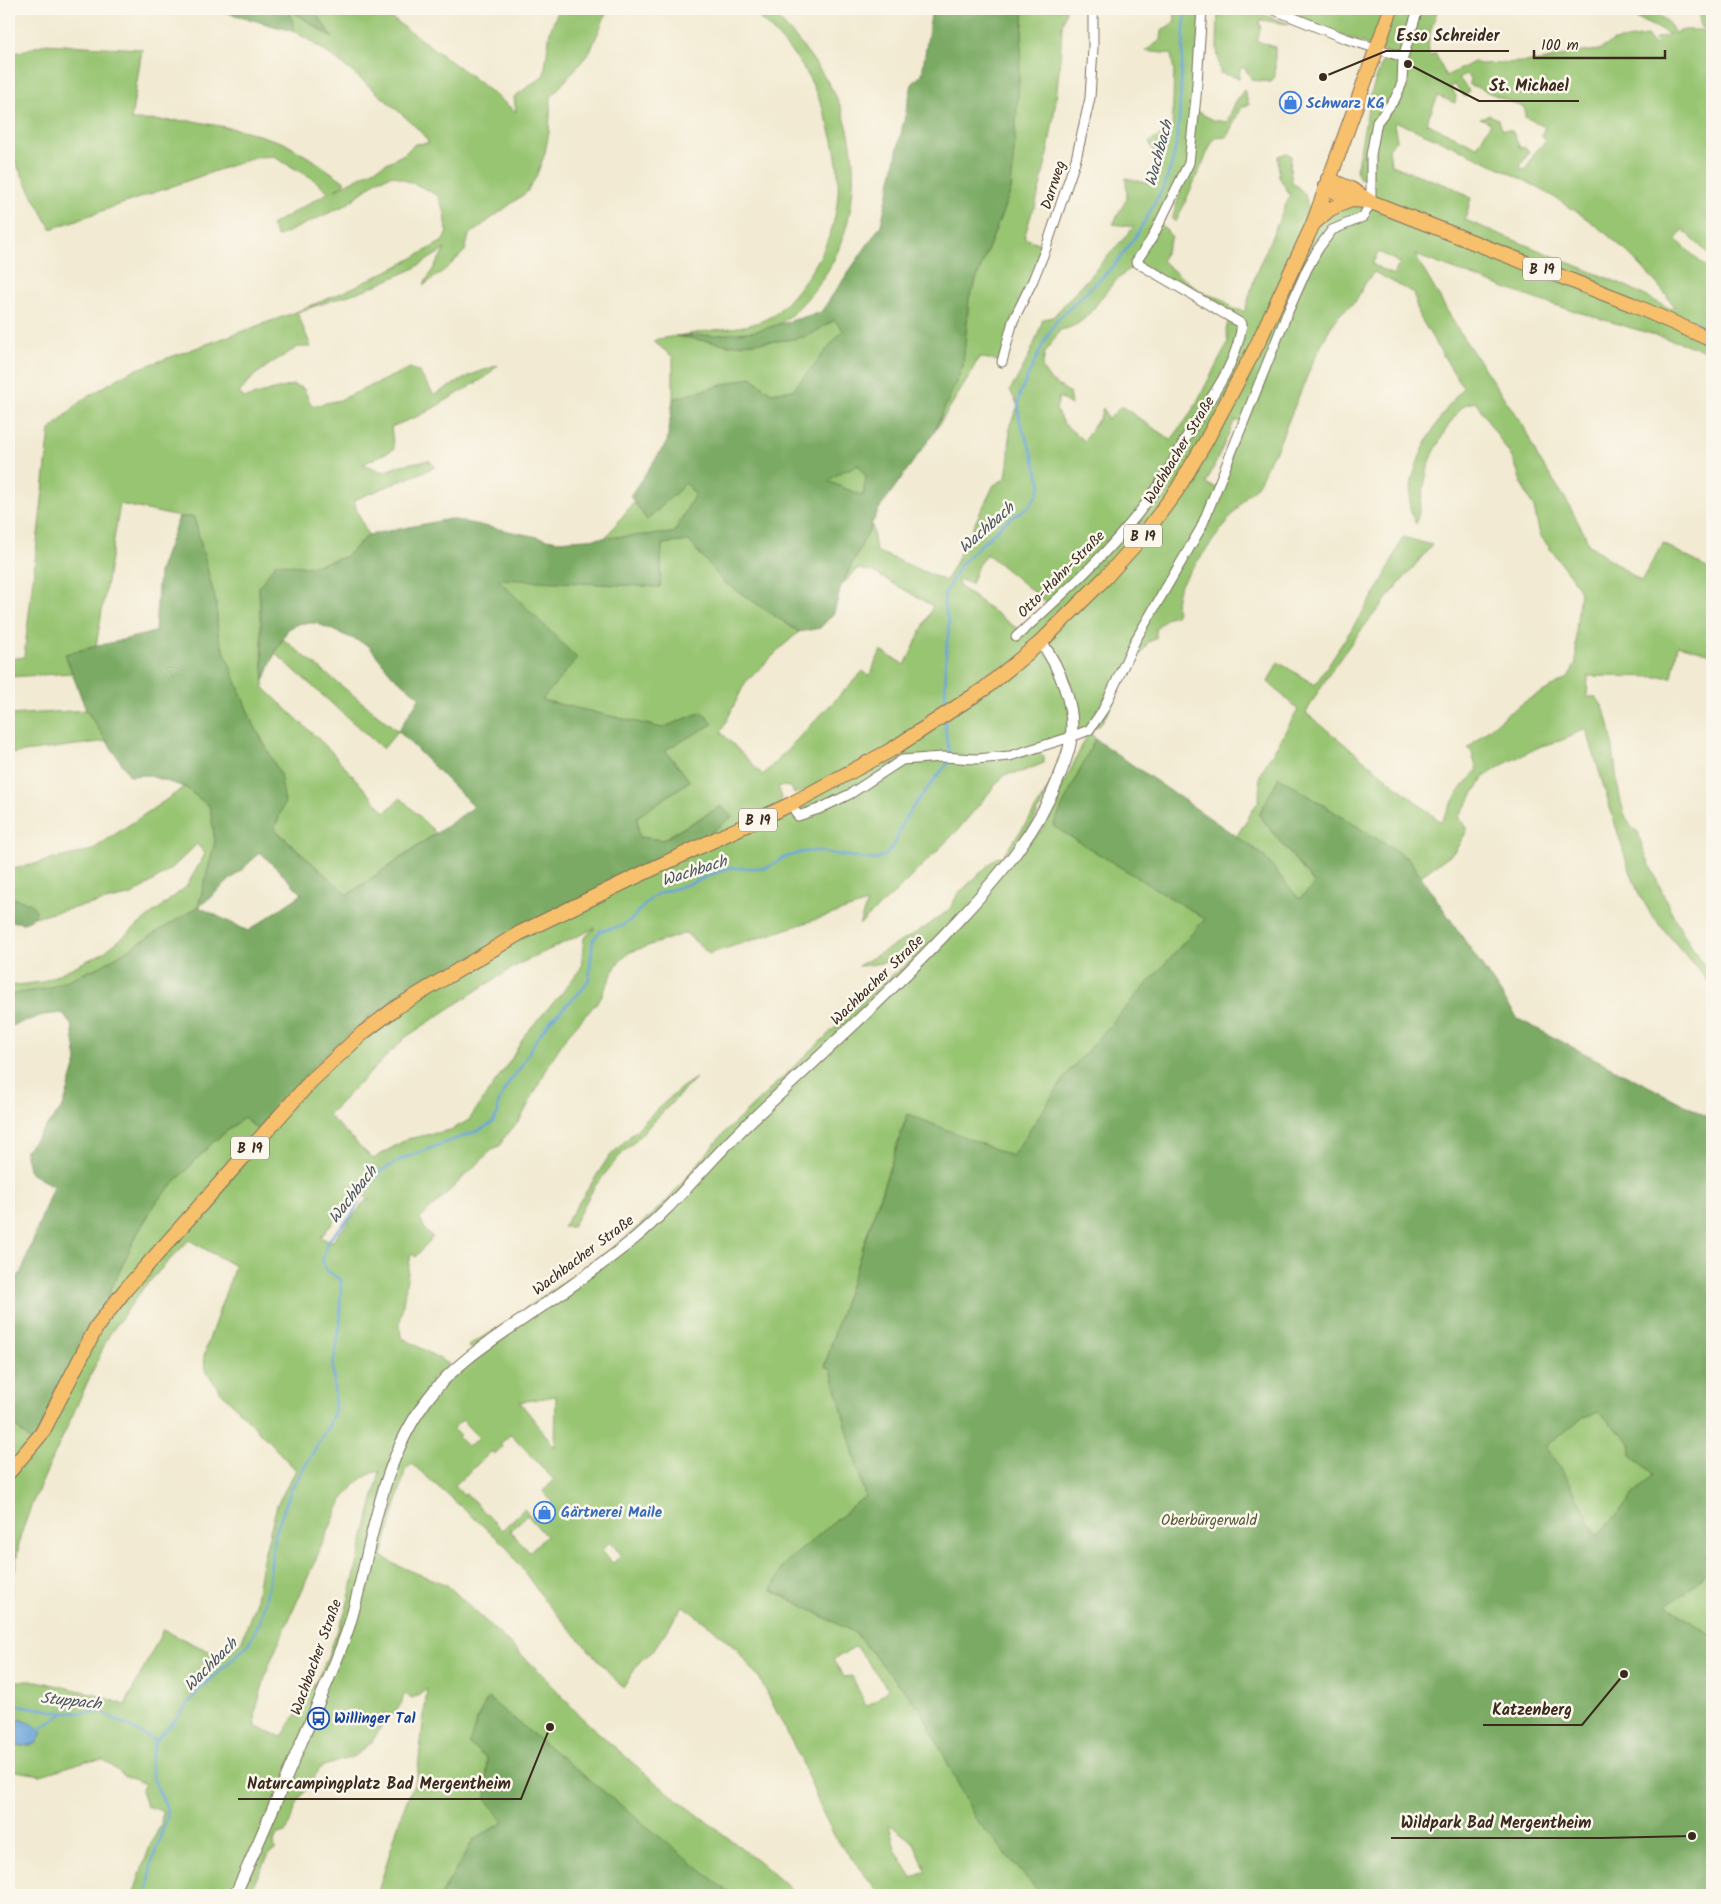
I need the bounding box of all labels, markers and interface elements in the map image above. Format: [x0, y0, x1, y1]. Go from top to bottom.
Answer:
callout: Esso Schreider [1386, 20, 1509, 51]
text: Esso Schreider [1397, 24, 1501, 49]
scale bar [1534, 28, 1665, 60]
text: 100 m [1541, 34, 1579, 58]
callout: St. Michael [1479, 70, 1579, 101]
text: St. Michael [1489, 74, 1569, 99]
shop icon: Schwarz KG [1278, 91, 1302, 115]
place label: Schwarz KG [1306, 92, 1385, 116]
water label: Wachbach [1139, 116, 1181, 189]
street label: Darrweg [1035, 158, 1073, 213]
road number: B 19 [1523, 258, 1561, 280]
street label: Wachbacher Straße [1138, 392, 1222, 509]
water label: Wachbach [953, 496, 1022, 560]
road number: B 19 [1124, 524, 1162, 548]
street label: Otto-Hahn-Straße [1012, 525, 1111, 624]
road number: B 19 [739, 808, 777, 832]
water label: Wachbach [659, 849, 732, 894]
street label: Wachbacher Straße [825, 929, 930, 1032]
road number: B 19 [231, 1136, 269, 1160]
water label: Wachbach [323, 1160, 385, 1229]
street label: Wachbacher Straße [528, 1209, 640, 1302]
shop icon: Gärtnerei Maile [533, 1500, 557, 1524]
place label: Gärtnerei Maile [561, 1501, 663, 1525]
park label: Oberbürgerwald [1161, 1509, 1257, 1533]
street label: Wachbacher Straße [285, 1596, 349, 1719]
water label: Wachbach [178, 1631, 245, 1698]
water label: Stuppach [39, 1686, 104, 1717]
callout: Katzenberg [1483, 1694, 1582, 1725]
text: Katzenberg [1492, 1698, 1572, 1723]
bus stop icon: Willinger Tal [306, 1706, 330, 1730]
place label: Willinger Tal [334, 1707, 415, 1731]
callout: Naturcampingplatz Bad Mergentheim [238, 1768, 521, 1799]
text: Naturcampingplatz Bad Mergentheim [247, 1772, 511, 1797]
callout: Wildpark Bad Mergentheim [1391, 1807, 1602, 1838]
text: Wildpark Bad Mergentheim [1401, 1811, 1591, 1836]

